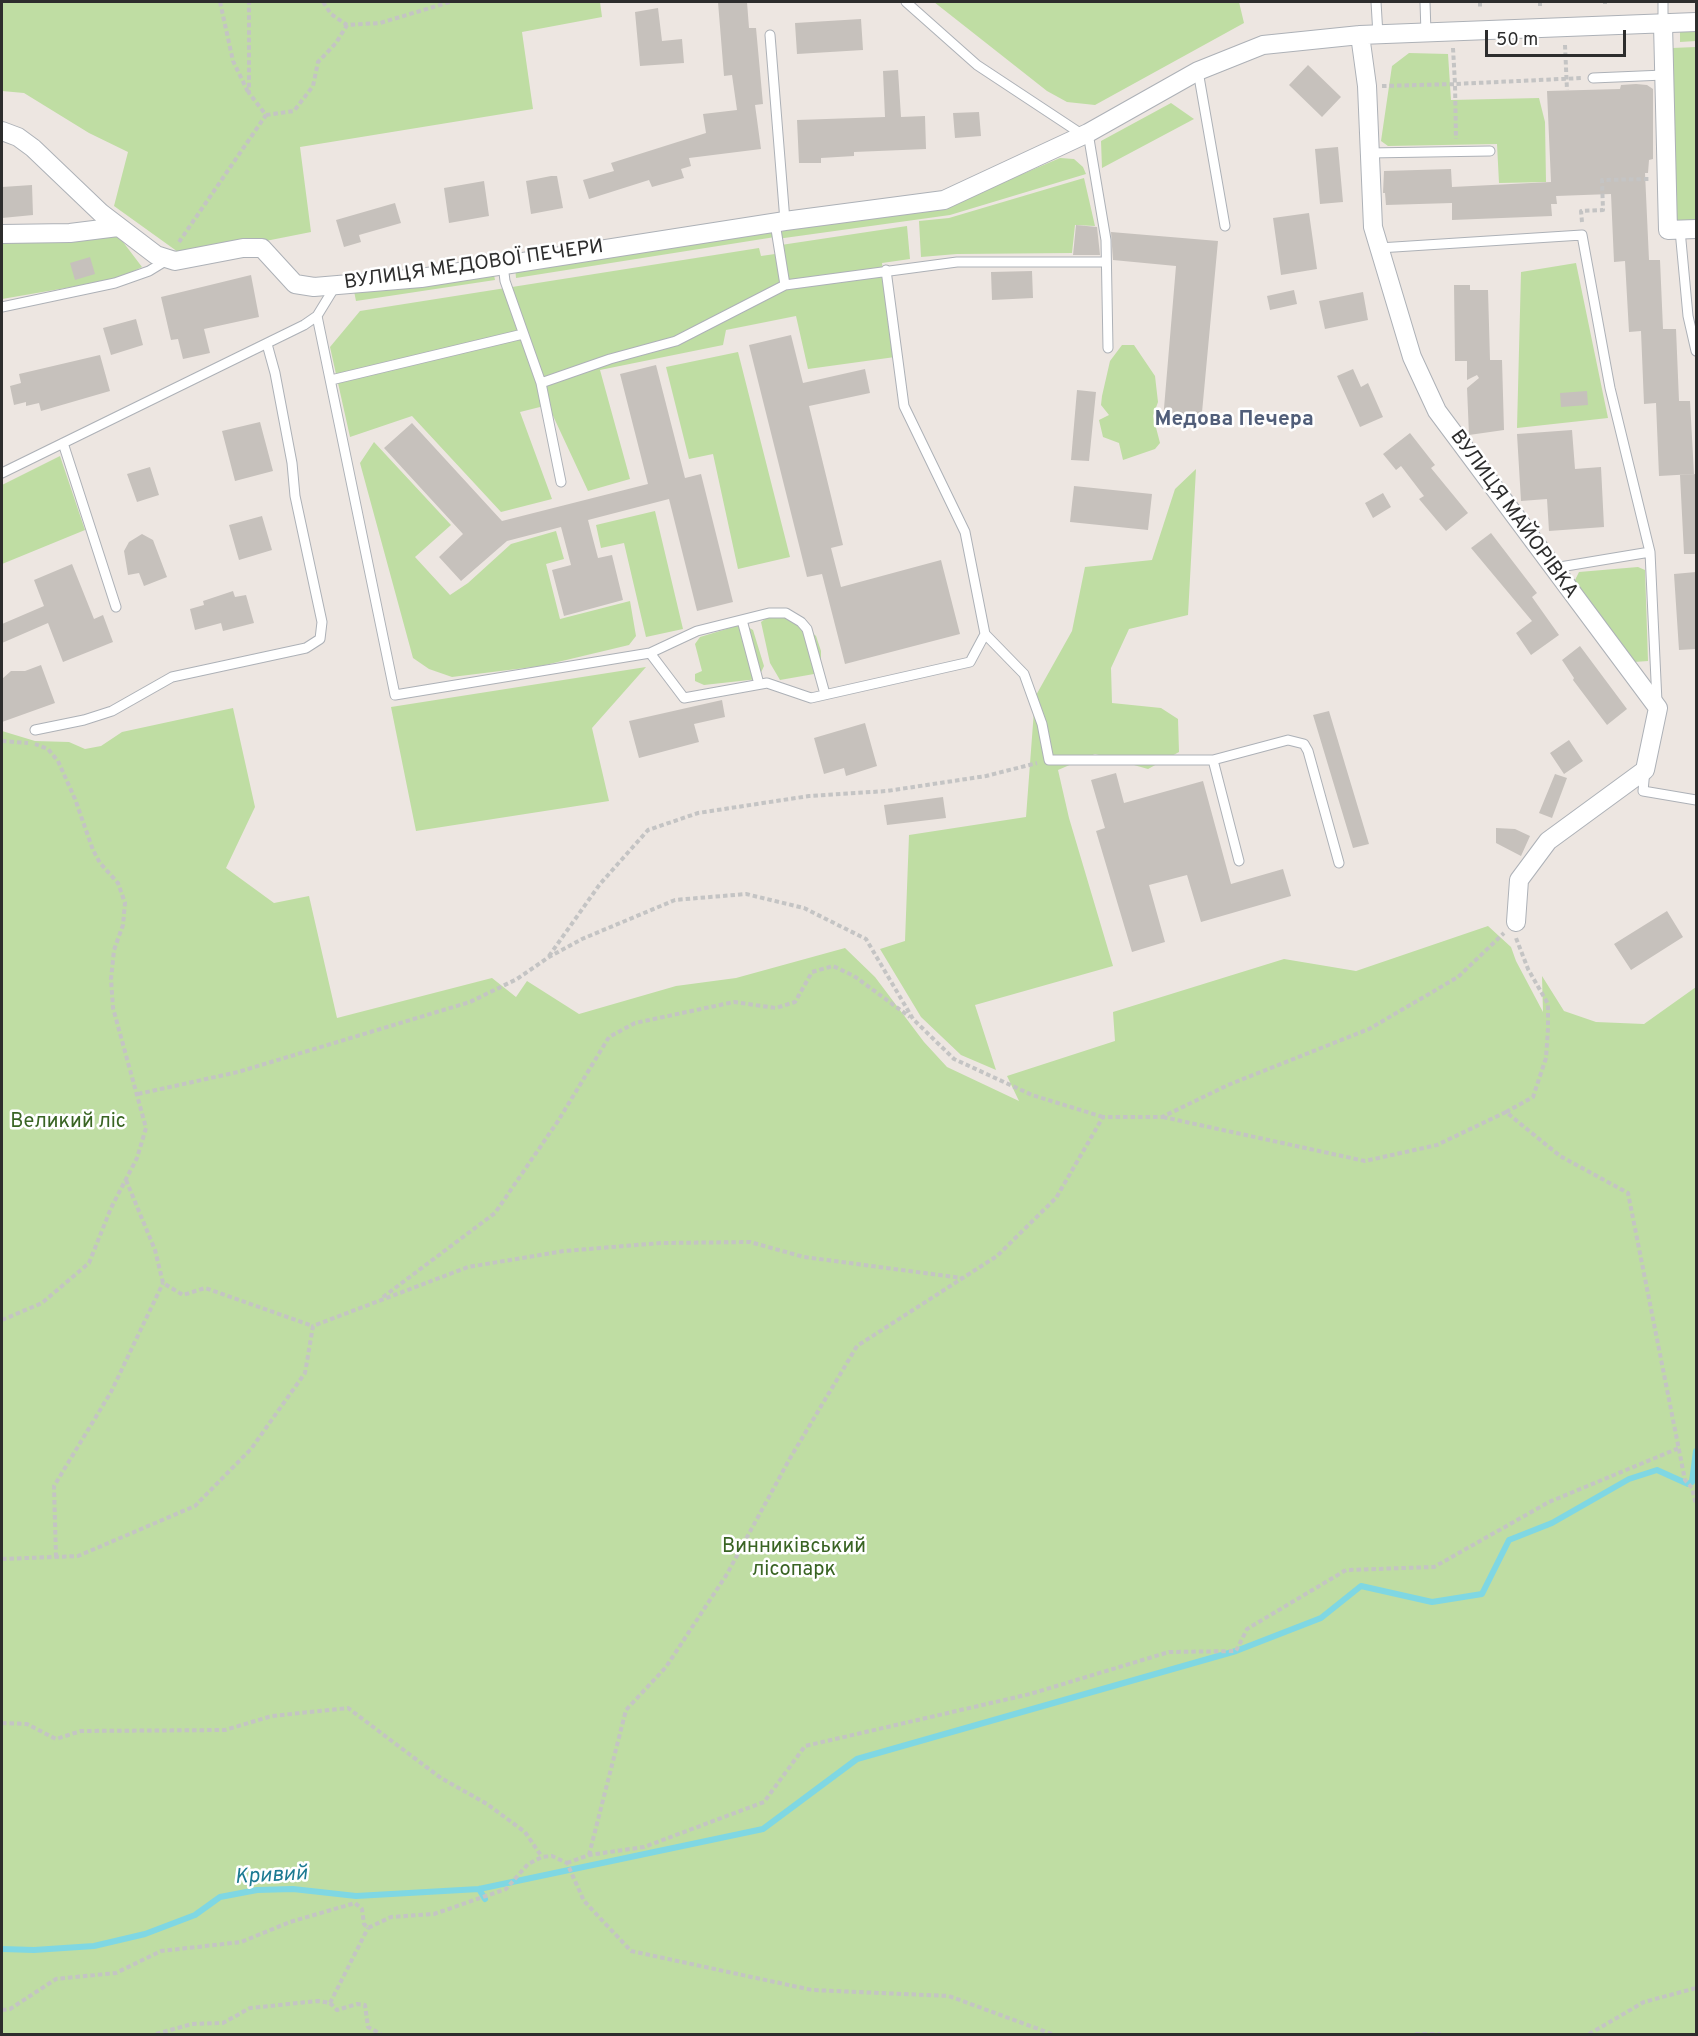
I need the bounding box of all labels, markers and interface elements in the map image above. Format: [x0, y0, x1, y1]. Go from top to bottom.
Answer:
scale bar [1488, 18, 1629, 56]
text: 50 m [1496, 29, 1538, 52]
street label: ВУЛИЦЯ МЕДОВОЇ ПЕЧЕРИ [343, 236, 605, 296]
district label: Медова Печера [1154, 408, 1314, 434]
street label: ВУЛИЦЯ МАЙОРІВКА [1444, 426, 1582, 604]
park label: Великий ліс [10, 1111, 126, 1135]
park label: Винниківський лісопарк [722, 1536, 866, 1583]
water label: Кривий [234, 1863, 308, 1891]

